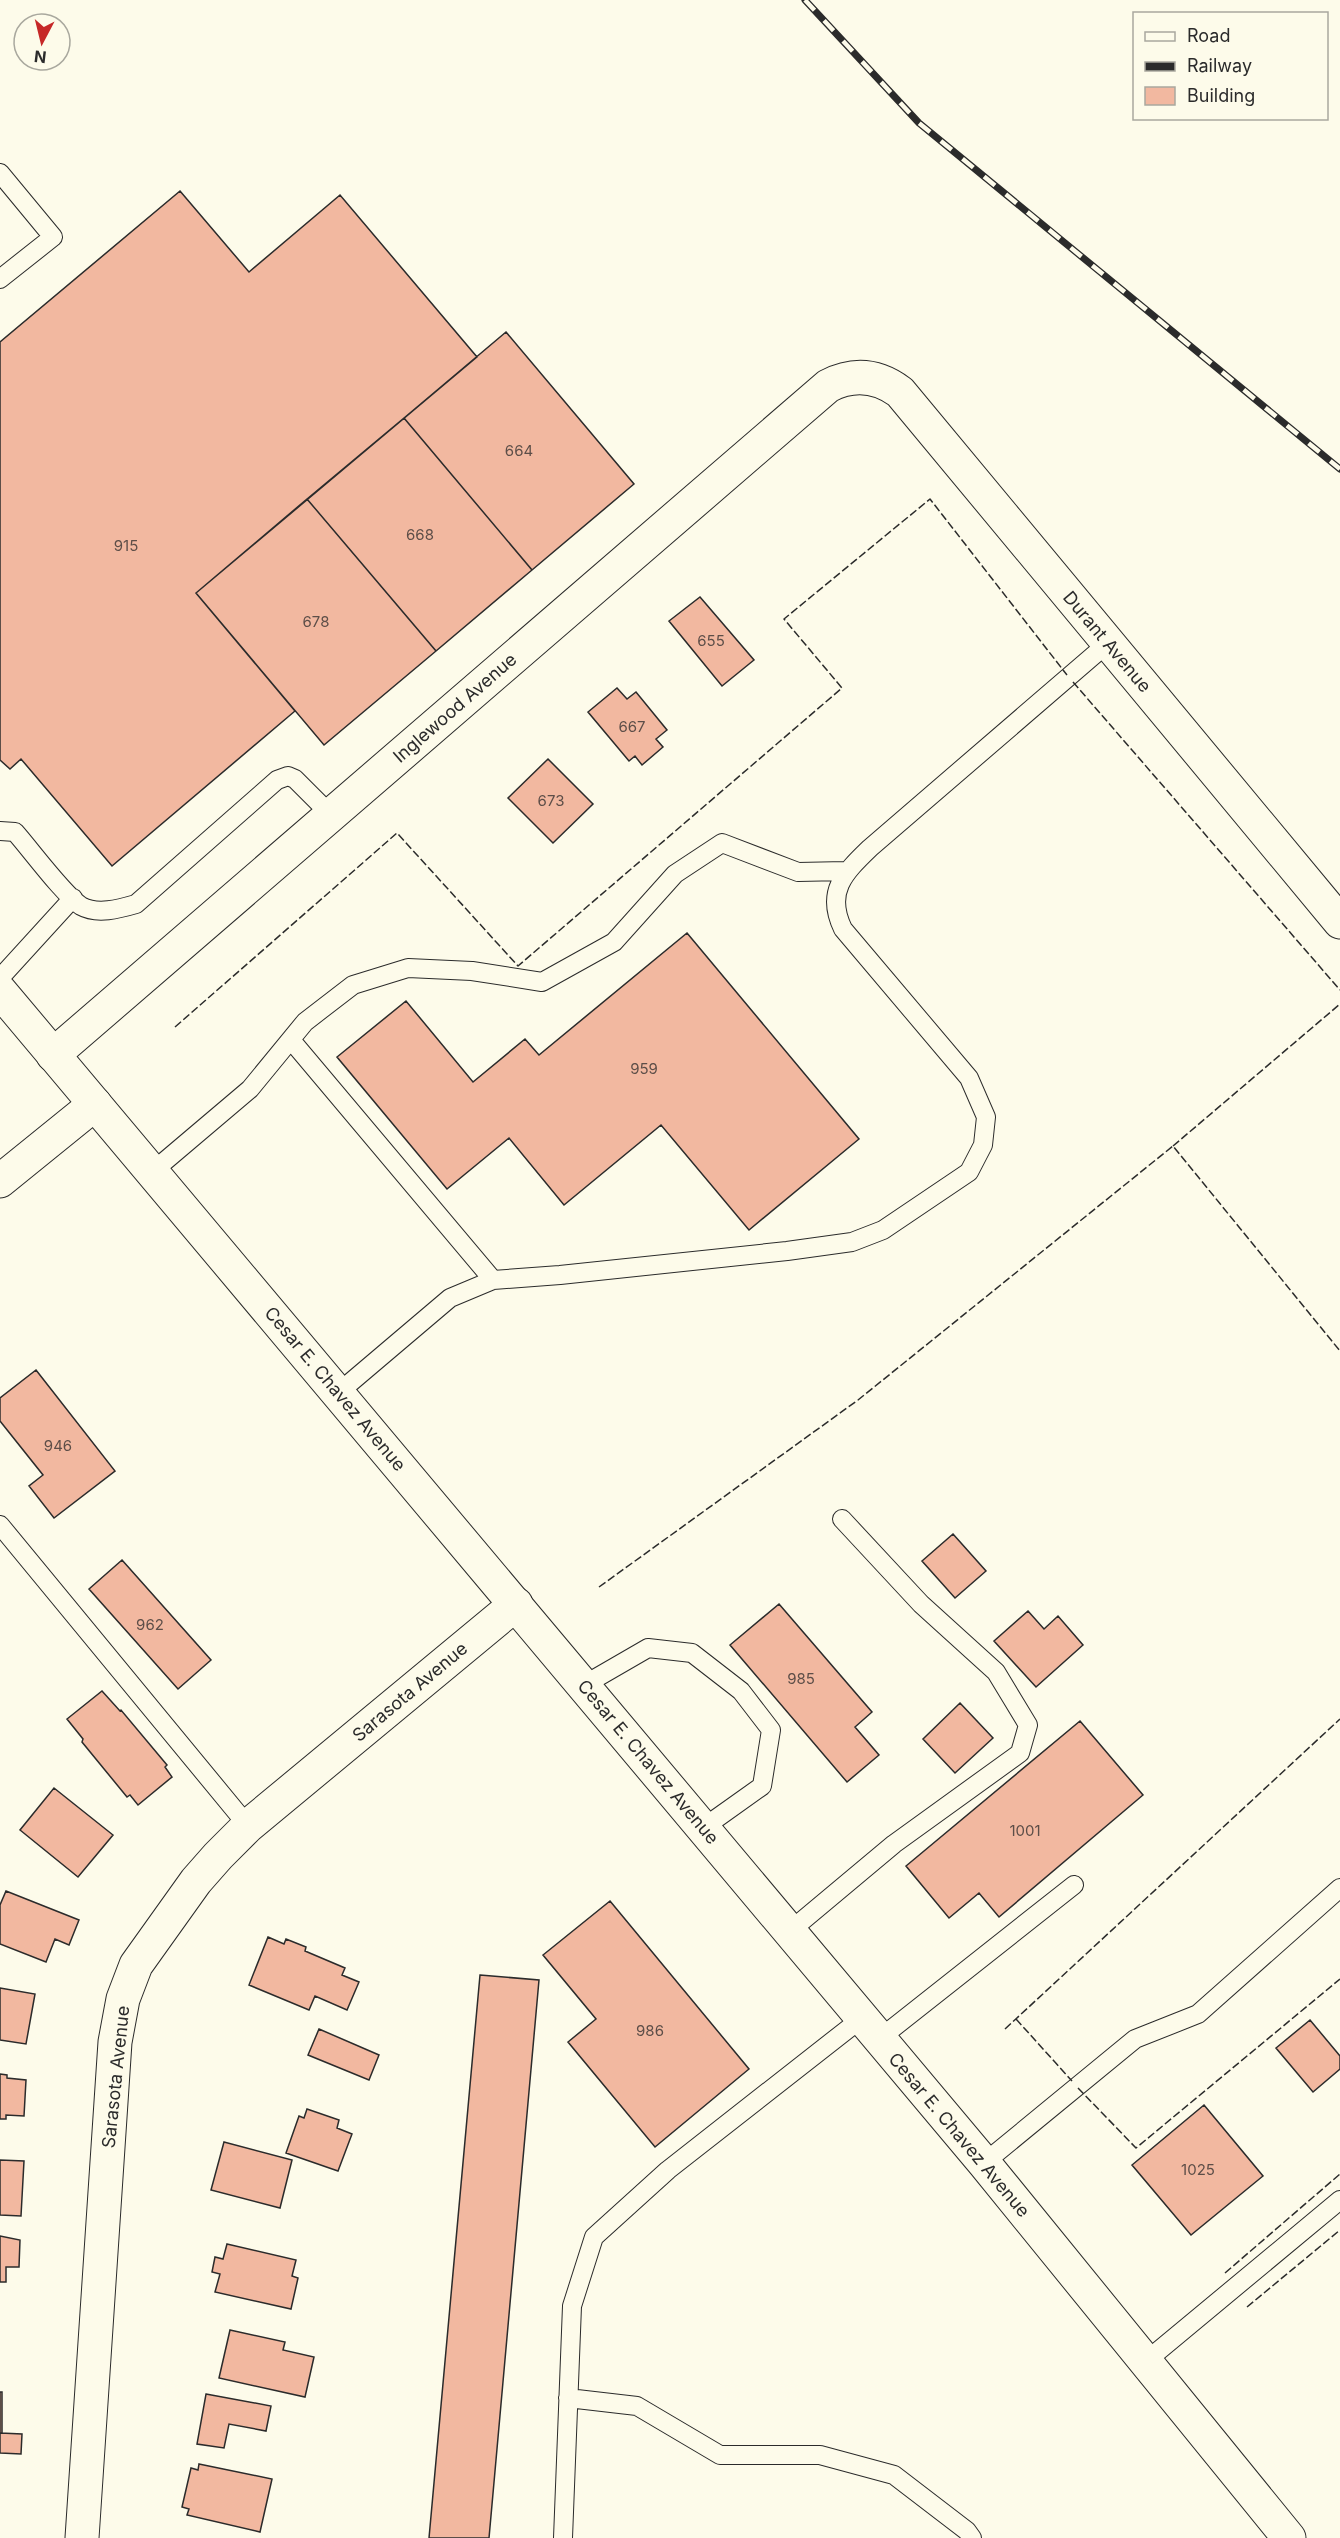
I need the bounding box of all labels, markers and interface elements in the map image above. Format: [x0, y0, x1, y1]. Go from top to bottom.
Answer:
north arrow [12, 12, 72, 72]
legend [1133, 12, 1328, 120]
text: Road [1187, 25, 1230, 46]
text: N [33, 46, 47, 68]
text: Railway [1187, 55, 1252, 76]
text: Building [1187, 85, 1255, 106]
house number: 664 [505, 441, 533, 460]
house number: 668 [406, 525, 434, 544]
house number: 915 [114, 536, 138, 555]
street label: Durant Avenue [1059, 587, 1156, 696]
house number: 678 [303, 612, 329, 631]
house number: 655 [697, 631, 725, 650]
street label: Inglewood Avenue [389, 648, 521, 767]
house number: 667 [618, 717, 646, 736]
house number: 673 [538, 791, 564, 810]
house number: 959 [630, 1059, 658, 1078]
street label: Cesar E. Chavez Avenue [260, 1302, 410, 1475]
house number: 946 [44, 1436, 72, 1455]
house number: 962 [136, 1615, 164, 1634]
street label: Sarasota Avenue [348, 1638, 471, 1746]
house number: 985 [787, 1669, 815, 1688]
street label: Cesar E. Chavez Avenue [573, 1675, 723, 1848]
house number: 1001 [1009, 1821, 1041, 1840]
street label: Sarasota Avenue [98, 2005, 133, 2149]
house number: 986 [636, 2021, 664, 2040]
street label: Cesar E. Chavez Avenue [884, 2048, 1034, 2221]
house number: 1025 [1181, 2160, 1215, 2179]

